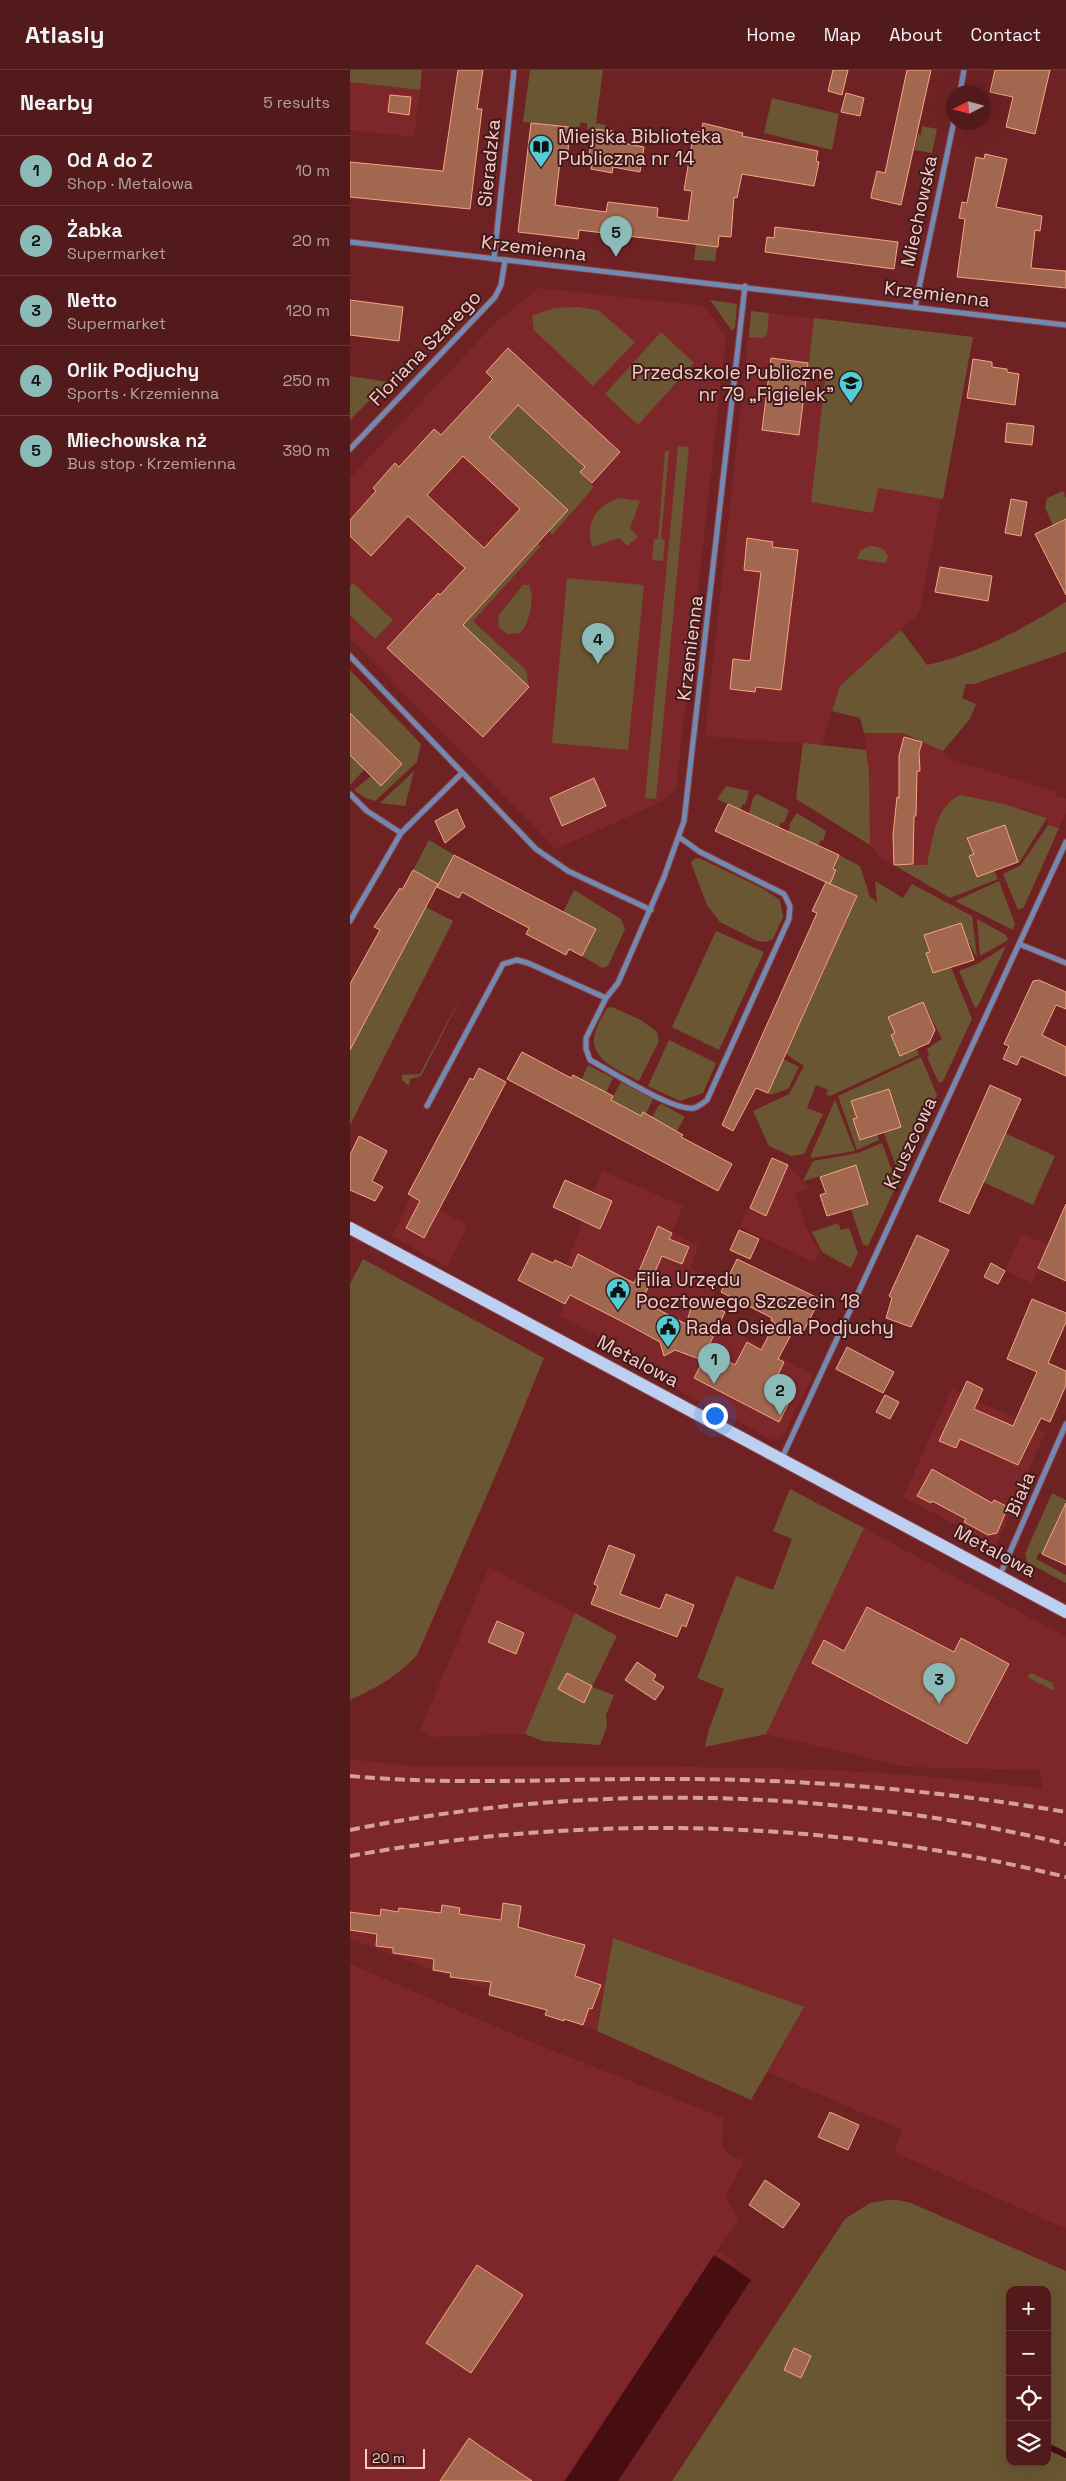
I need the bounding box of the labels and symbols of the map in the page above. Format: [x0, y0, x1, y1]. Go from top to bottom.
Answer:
north arrow [946, 85, 991, 130]
street label: Sieradzka [472, 118, 506, 208]
place label: Miejska Biblioteka Publiczna nr 14 [558, 124, 722, 171]
library icon: Miejska Biblioteka Publiczna nr 14 [528, 134, 554, 168]
street label: Miechowska [895, 153, 943, 269]
pin: 5 [600, 216, 632, 257]
street label: Krzemienna [480, 229, 588, 267]
street label: Krzemienna [883, 275, 991, 313]
street label: Floriana Szarego [363, 285, 487, 411]
place label: Przedszkole Publiczne nr 79 „Figielek” [632, 360, 834, 407]
school or university icon: Przedszkole Publiczne nr 79 „Figielek” [838, 370, 864, 404]
street label: Krzemienna [671, 594, 709, 702]
pin: 4 [582, 623, 614, 664]
street label: Kruszcowa [878, 1093, 942, 1193]
place label: Filia Urzędu Pocztowego Szczecin 18 [636, 1267, 860, 1314]
public building icon: Filia Urzędu Pocztowego Szczecin 18 [605, 1277, 631, 1311]
public building icon: Rada Osiedla Podjuchy [655, 1314, 681, 1348]
place label: Rada Osiedla Podjuchy [686, 1315, 894, 1340]
street label: Metalowa [593, 1329, 683, 1393]
pin: 1 [698, 1343, 730, 1384]
pin: 2 [764, 1374, 796, 1415]
your location [702, 1403, 728, 1429]
street label: Biała [1000, 1468, 1041, 1520]
street label: Metalowa [950, 1519, 1040, 1583]
pin: 3 [923, 1663, 955, 1704]
scale bar [365, 2446, 425, 2469]

